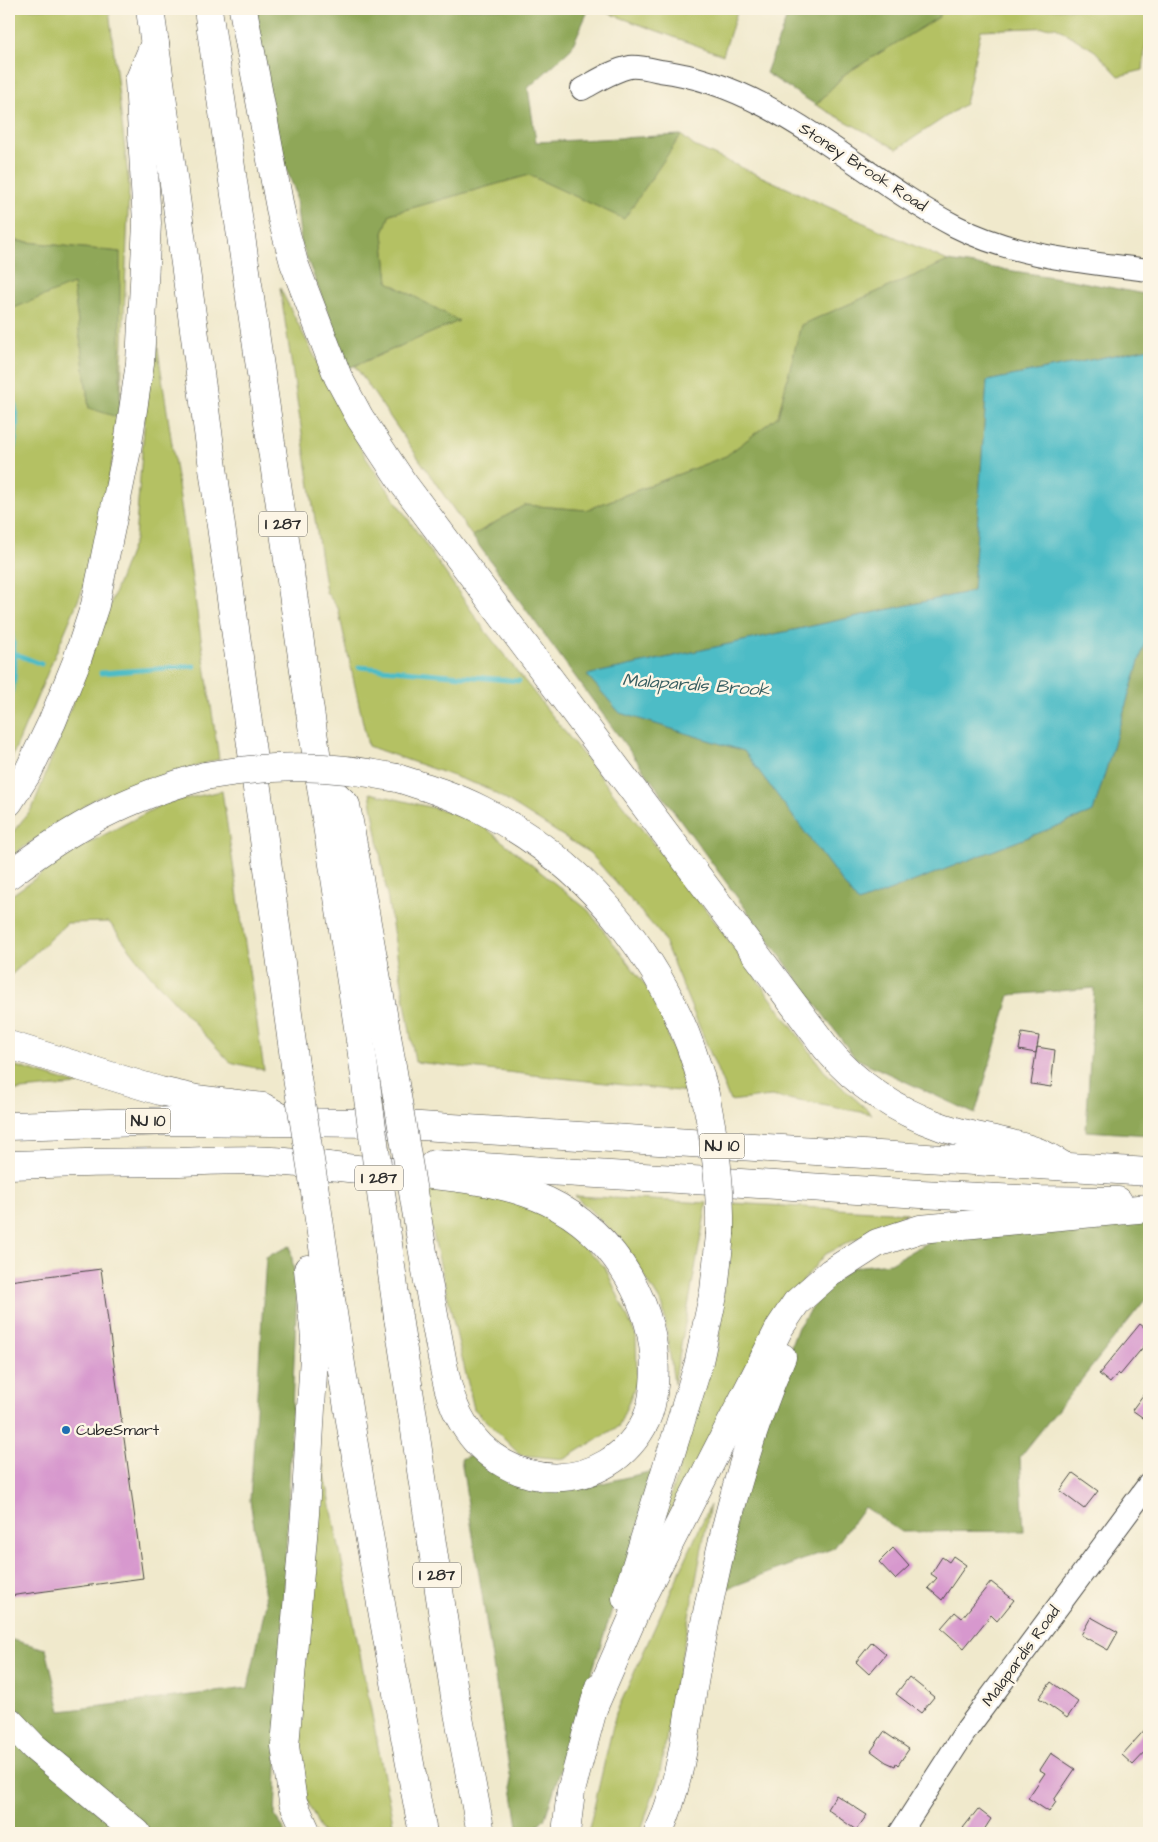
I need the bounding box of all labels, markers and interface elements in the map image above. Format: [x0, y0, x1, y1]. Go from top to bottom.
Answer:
street label: Stoney Brook Road [794, 117, 931, 218]
road number: I 287 [259, 512, 307, 536]
water label: Malapardis Brook [622, 667, 771, 703]
road number: NJ 10 [126, 1108, 170, 1134]
road number: NJ 10 [700, 1134, 744, 1158]
road number: I 287 [355, 1166, 403, 1190]
place label: CubeSmart [76, 1419, 160, 1441]
marker: CubeSmart [60, 1424, 72, 1436]
road number: I 287 [413, 1562, 461, 1588]
street label: Malapardis Road [977, 1601, 1065, 1711]

